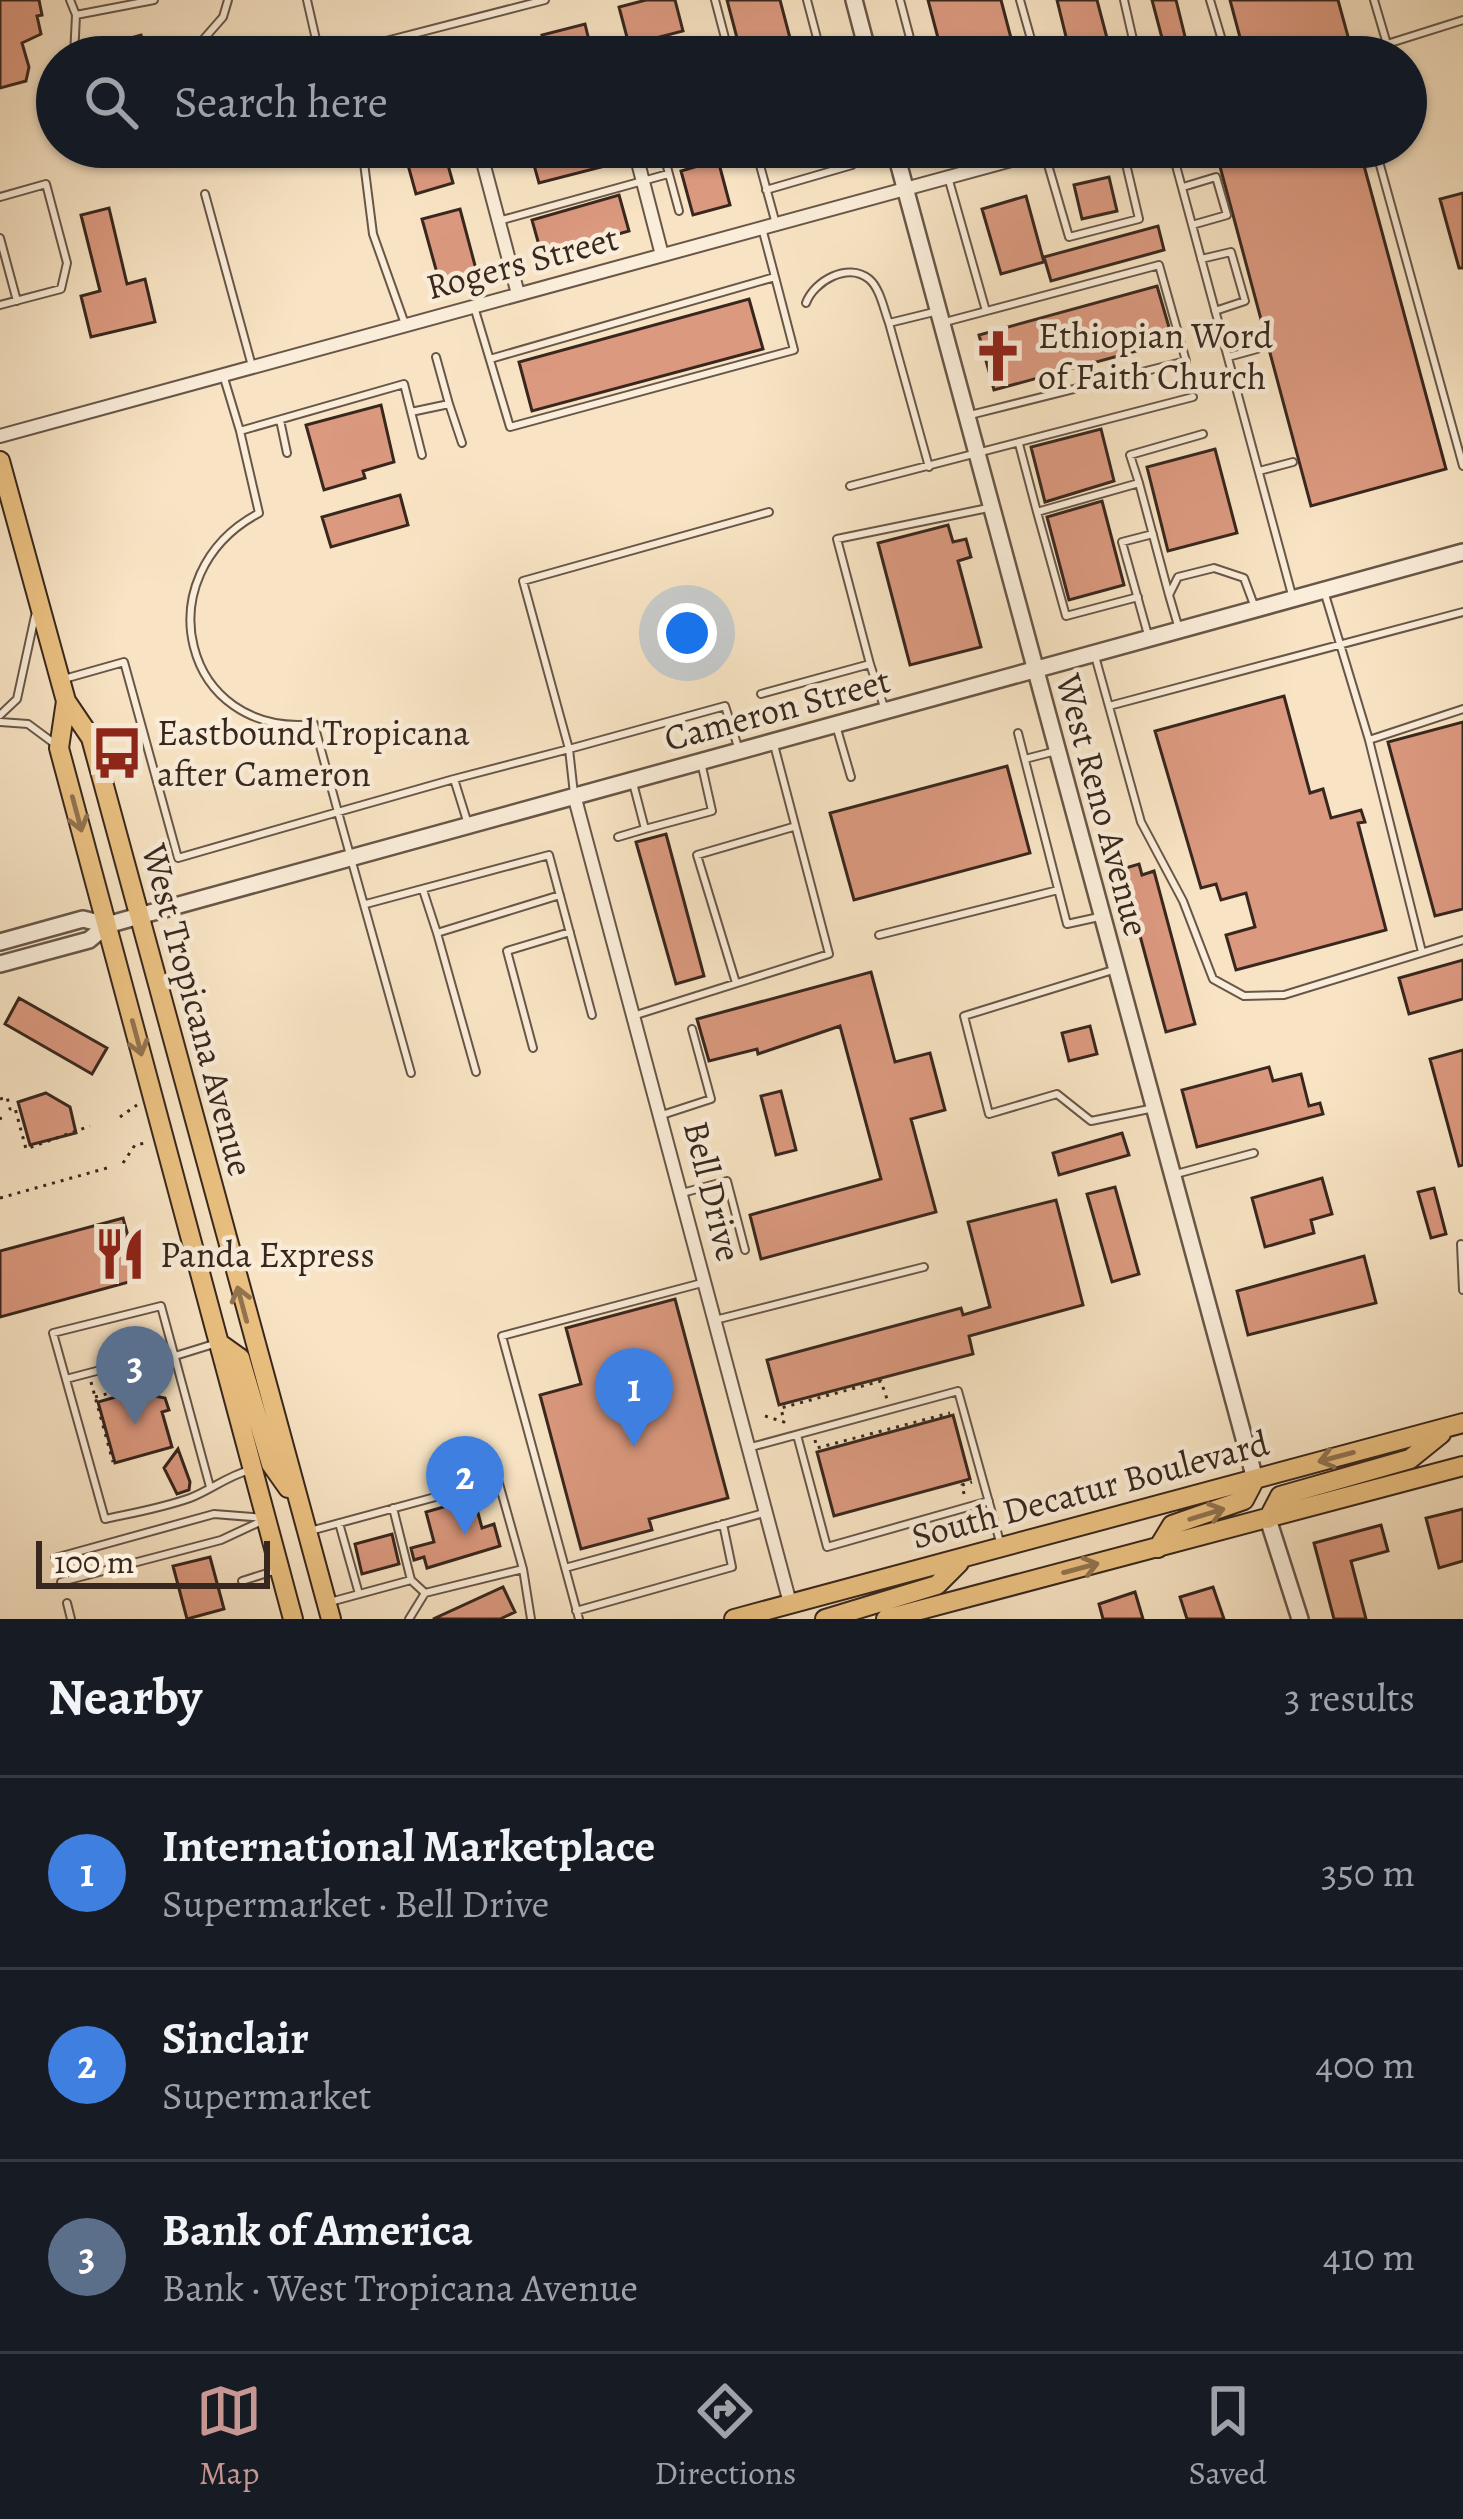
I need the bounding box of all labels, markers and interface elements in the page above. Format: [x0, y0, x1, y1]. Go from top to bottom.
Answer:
search box [36, 36, 1427, 168]
icon: search [78, 69, 144, 135]
text: Search here [174, 71, 388, 133]
street label: Rogers Street [421, 213, 624, 311]
place label: Ethiopian Word of Faith Church [1038, 311, 1273, 401]
church icon: Ethiopian Word of Faith Church [969, 327, 1027, 385]
your location [657, 603, 717, 663]
street label: Cameron Street [659, 655, 896, 763]
street label: West Reno Avenue [1044, 668, 1162, 941]
place label: Eastbound Tropicana after Cameron [157, 708, 470, 798]
bus stop icon: Eastbound Tropicana after Cameron [88, 724, 146, 782]
one-way arrow [67, 794, 89, 832]
street label: West Tropicana Avenue [130, 837, 266, 1182]
one-way arrow [127, 1019, 149, 1057]
street label: Bell Drive [672, 1116, 754, 1266]
restaurant icon: Panda Express [91, 1225, 149, 1283]
place label: Panda Express [160, 1230, 375, 1279]
one-way arrow [230, 1286, 252, 1324]
pin: 3 [96, 1326, 174, 1425]
pin: 1 [595, 1348, 673, 1447]
street label: South Decatur Boulevard [906, 1418, 1275, 1560]
pin: 2 [426, 1436, 504, 1535]
one-way arrow [1318, 1448, 1356, 1470]
one-way arrow [1188, 1502, 1226, 1524]
scale bar [36, 1535, 270, 1588]
text: 100 m [54, 1539, 134, 1584]
one-way arrow [1061, 1556, 1099, 1578]
text: Nearby [48, 1662, 202, 1732]
text: 3 results [1284, 1671, 1415, 1724]
text: International Marketplace [162, 1815, 655, 1877]
text: 1 [80, 1846, 94, 1899]
text: 350 m [1321, 1846, 1415, 1899]
text: Supermarket · Bell Drive [162, 1877, 549, 1930]
text: Sinclair [162, 2007, 309, 2069]
text: 2 [78, 2038, 96, 2091]
text: 400 m [1316, 2038, 1415, 2091]
text: Supermarket [162, 2069, 371, 2122]
text: Bank of America [162, 2199, 473, 2261]
text: 3 [79, 2230, 95, 2283]
text: 410 m [1323, 2230, 1415, 2283]
text: Bank · West Tropicana Avenue [162, 2261, 638, 2314]
tab: Map [196, 2378, 262, 2495]
tab: Directions [655, 2378, 796, 2495]
tab: Saved [1189, 2378, 1267, 2495]

